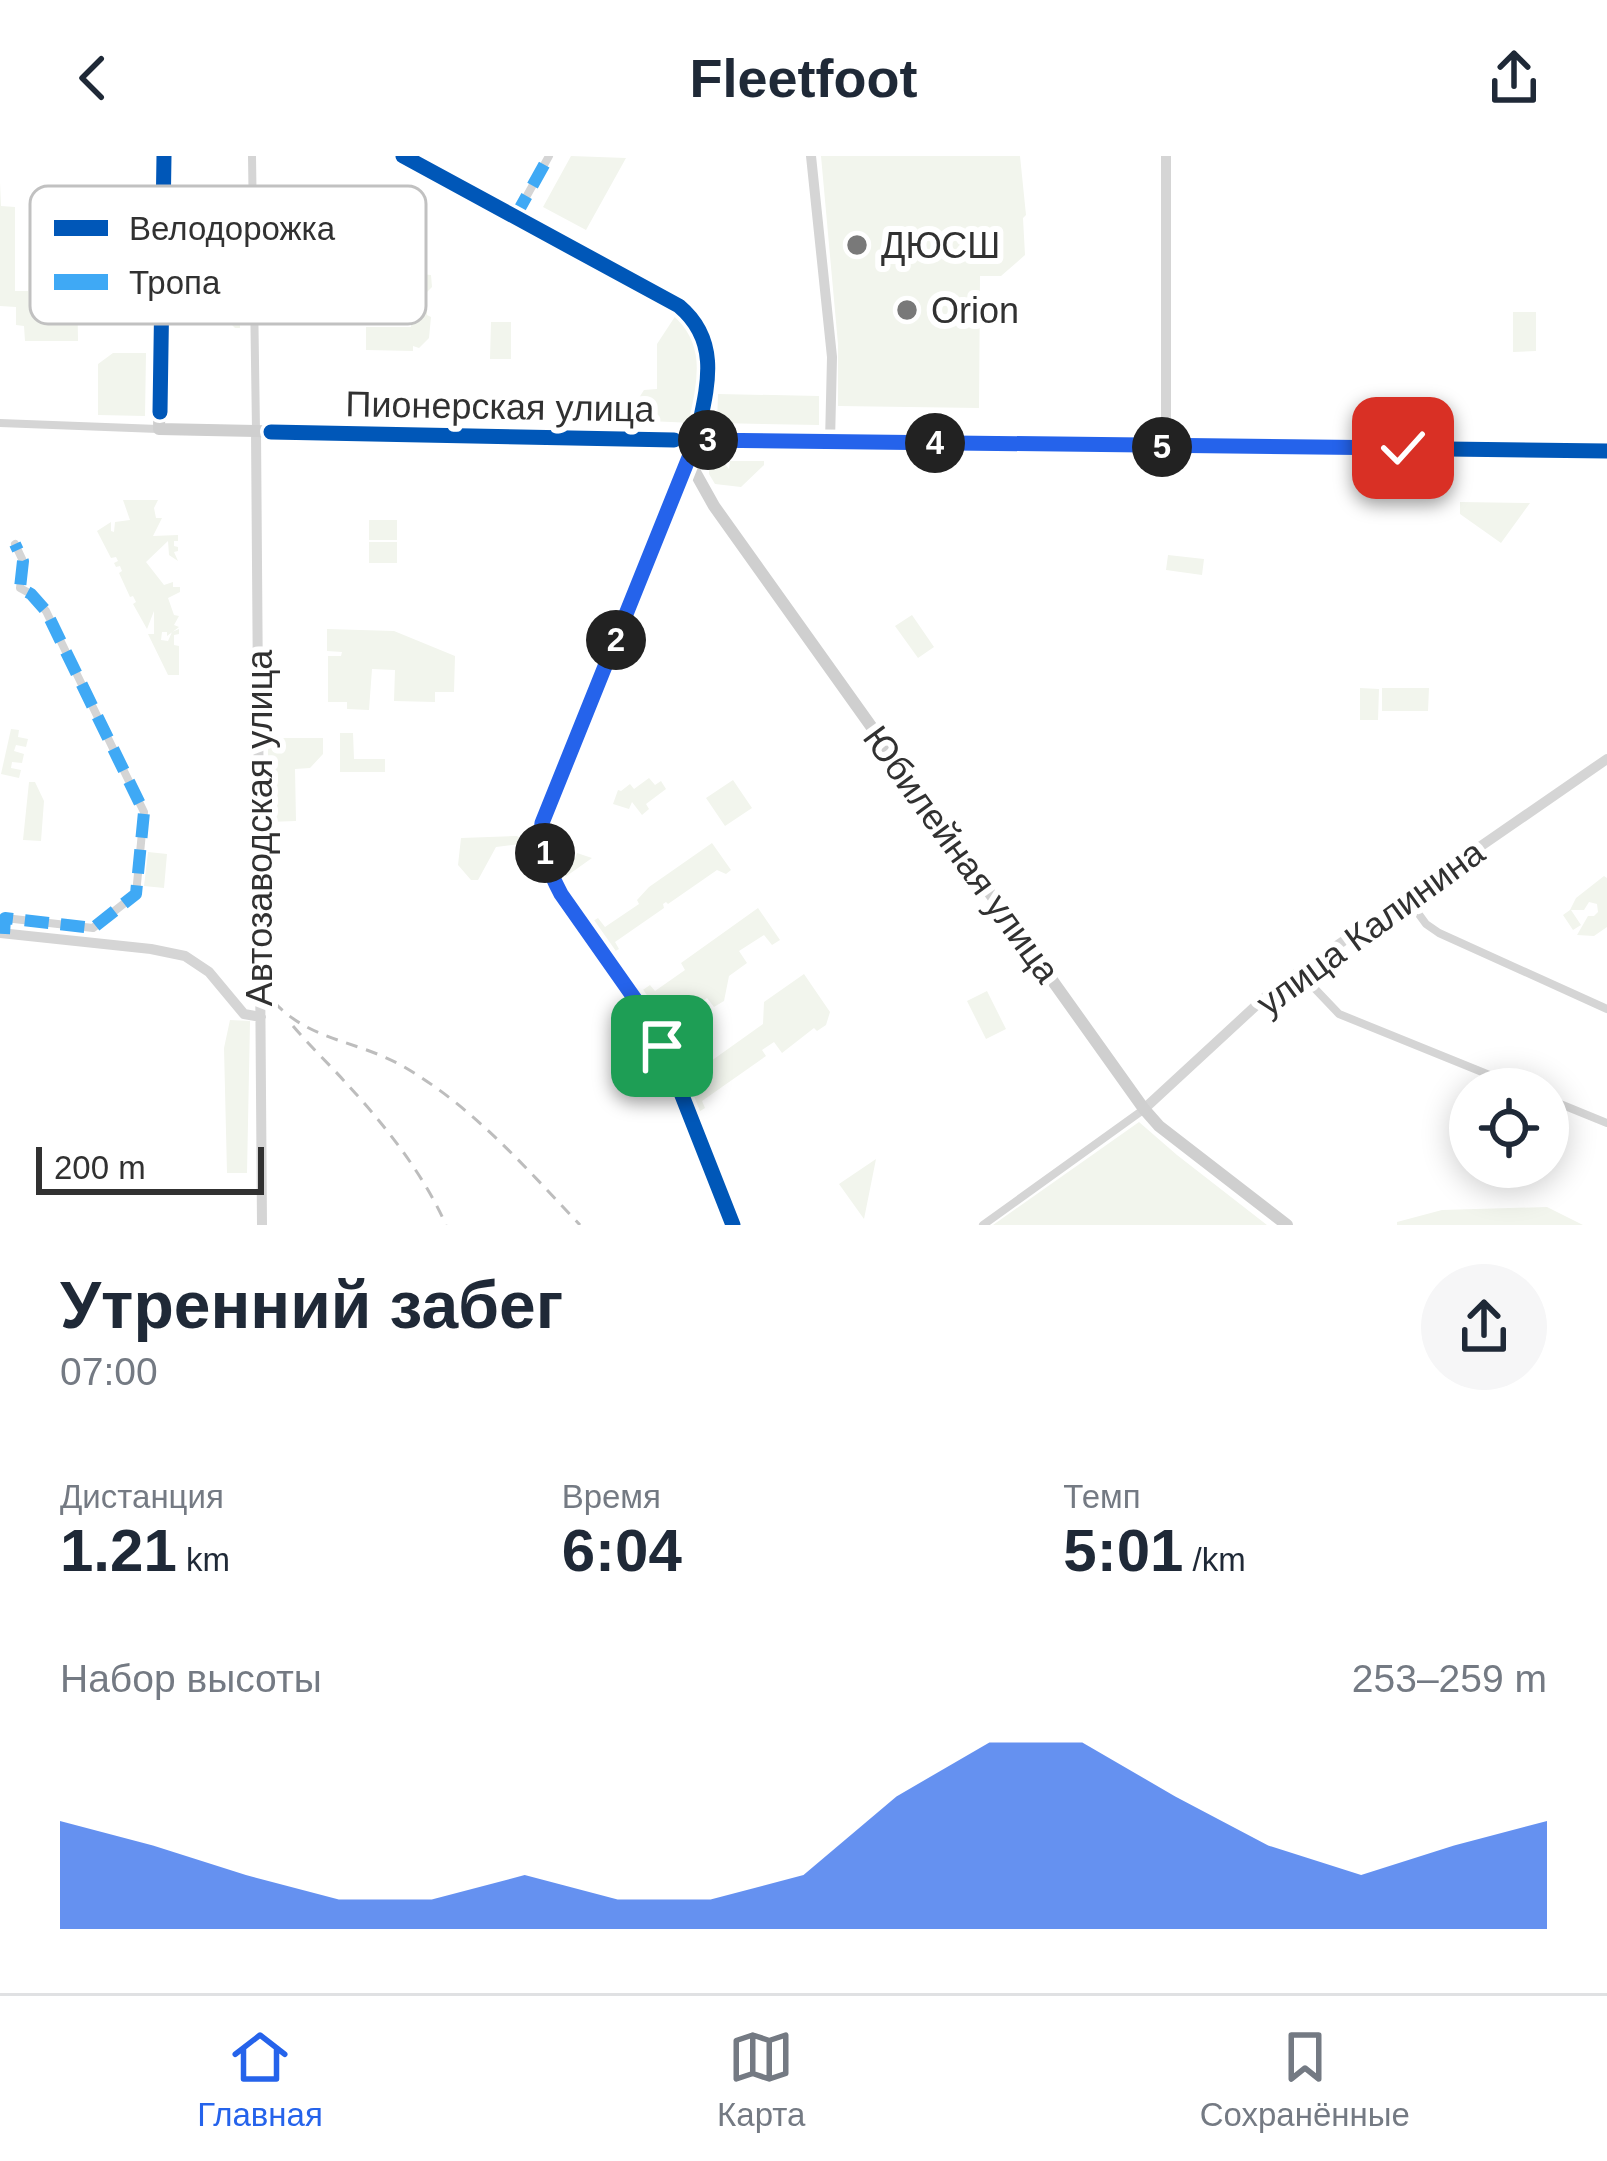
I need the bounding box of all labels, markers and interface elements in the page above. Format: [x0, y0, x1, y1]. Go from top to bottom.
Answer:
icon: back [60, 45, 126, 111]
icon: share [1481, 45, 1547, 111]
text: Fleetfoot [690, 48, 917, 108]
legend [30, 186, 426, 324]
text: Велодорожка [129, 210, 336, 247]
place label: ДЮСШ [881, 225, 1000, 266]
marker: ДЮСШ [844, 232, 870, 258]
text: Тропа [129, 264, 221, 301]
place label: Orion [931, 290, 1019, 331]
marker: Orion [894, 297, 920, 323]
street label: Пионерская улица [345, 383, 656, 430]
pin [1352, 397, 1454, 499]
pin: 3 [678, 410, 738, 470]
pin: 4 [905, 413, 965, 473]
icon: check [1370, 415, 1436, 481]
pin: 5 [1132, 417, 1192, 477]
text: 3 [699, 421, 717, 458]
text: 4 [926, 424, 944, 461]
text: 5 [1153, 428, 1171, 465]
pin: 2 [586, 610, 646, 670]
text: 2 [607, 621, 625, 658]
street label: Автозаводская улица [239, 649, 280, 1006]
street label: Юбилейная улица [855, 718, 1069, 991]
pin: 1 [515, 823, 575, 883]
street label: улица Калинина [1249, 831, 1493, 1024]
text: 1 [536, 834, 554, 871]
pin [611, 995, 713, 1097]
icon: arrive [629, 1013, 695, 1079]
map controls [1449, 1068, 1569, 1188]
button: locate [1449, 1068, 1569, 1188]
scale bar [36, 1141, 264, 1194]
text: 200 m [54, 1149, 146, 1186]
button: share [1421, 1264, 1547, 1390]
text: Утренний забег [60, 1268, 563, 1342]
text: 07:00 [60, 1350, 158, 1393]
text: Дистанция [60, 1478, 224, 1515]
text: Время [562, 1478, 661, 1515]
text: Темп [1063, 1478, 1141, 1515]
text: 1.21 [60, 1517, 177, 1584]
text: 6:04 [562, 1517, 682, 1584]
text: 5:01 [1063, 1517, 1183, 1584]
text: km [177, 1541, 230, 1578]
text: /km [1183, 1541, 1246, 1578]
text: Набор высоты [60, 1657, 322, 1700]
text: 253–259 m [1352, 1657, 1547, 1700]
tab: Главная [197, 2024, 323, 2134]
tab: Карта [717, 2024, 805, 2134]
tab: Сохранённые [1200, 2024, 1410, 2134]

